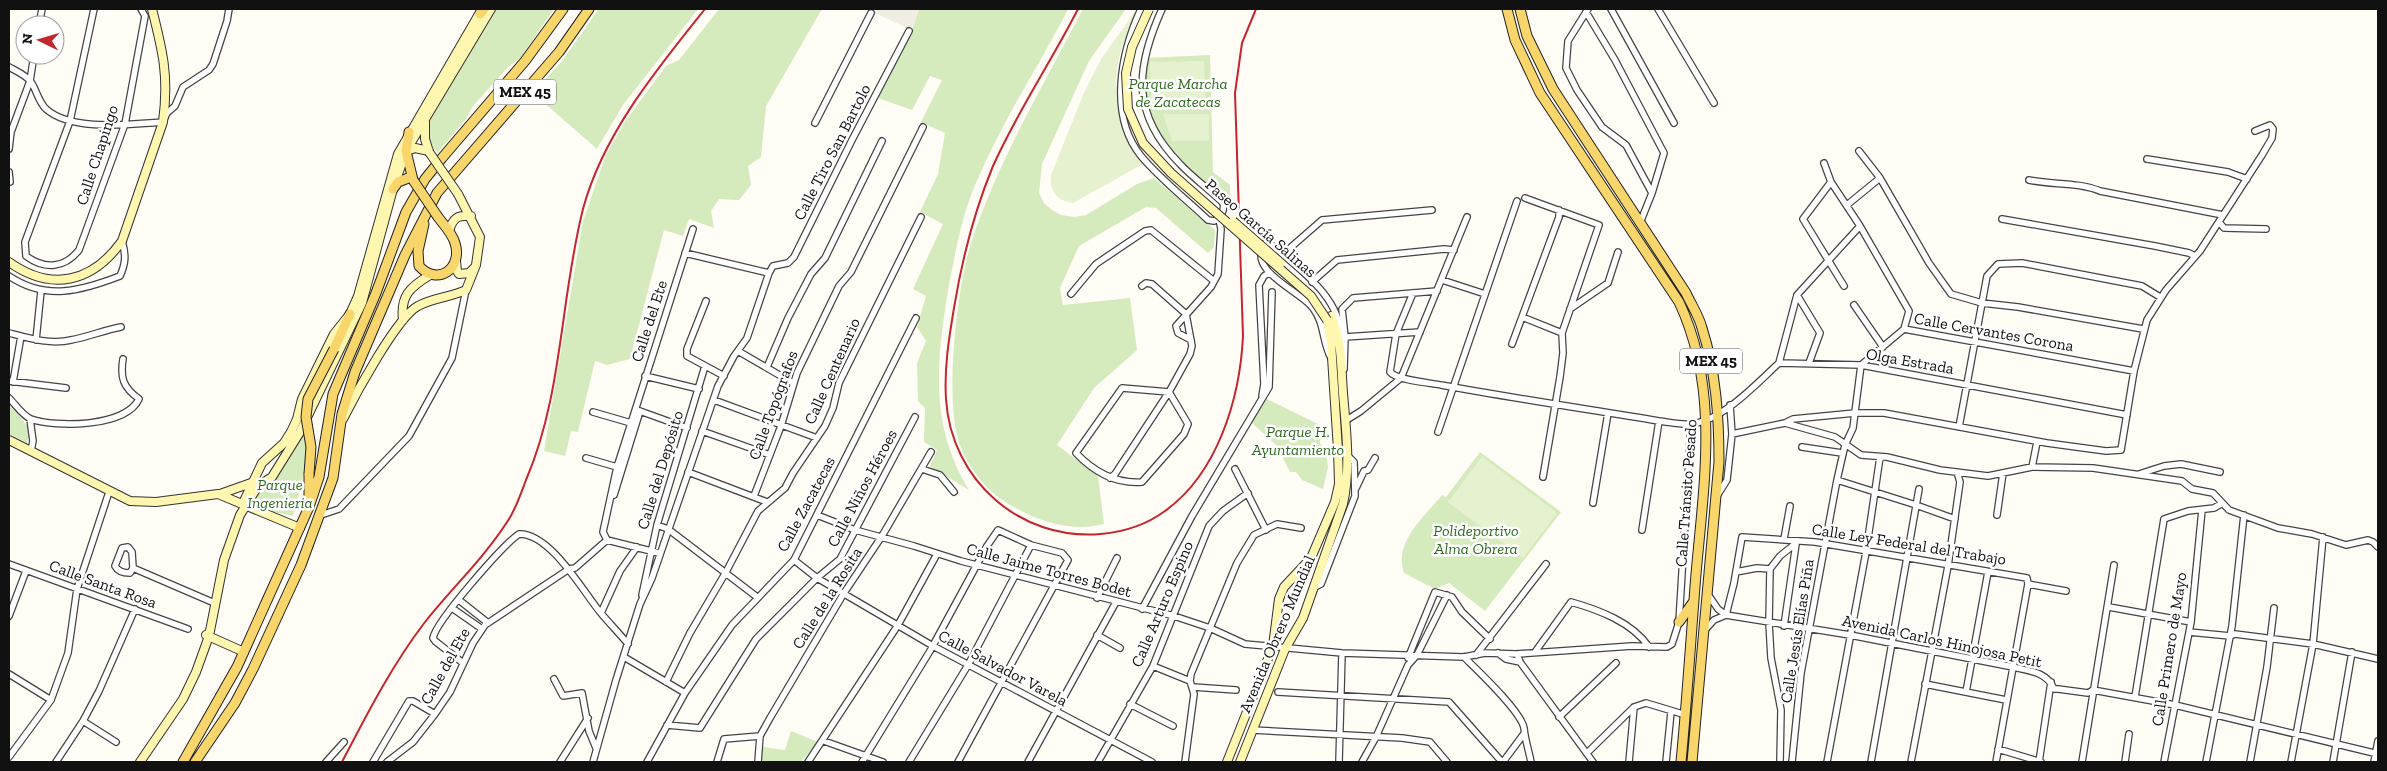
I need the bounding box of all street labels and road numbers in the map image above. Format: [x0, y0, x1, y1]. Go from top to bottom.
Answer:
road number: MEX 45 [494, 80, 556, 104]
street label: Calle Tiro San Bartolo [789, 81, 875, 223]
street label: Calle Chapingo [72, 103, 122, 207]
street label: Paseo García Salinas [1202, 175, 1320, 281]
street label: Calle del Ete [627, 278, 671, 364]
street label: Calle Cervantes Corona [1913, 309, 2076, 355]
street label: Calle Centenario [800, 315, 864, 427]
street label: Olga Estrada [1864, 344, 1956, 378]
street label: Calle Topógrafos [744, 348, 802, 462]
road number: MEX 45 [1680, 348, 1742, 374]
street label: Calle del Depósito [633, 408, 687, 532]
street label: Calle Tránsito Pesado [1671, 418, 1701, 568]
street label: Calle Niños Héroes [823, 426, 901, 550]
street label: Calle Zacatecas [773, 453, 839, 555]
street label: Calle Ley Federal del Trabajo [1811, 519, 2007, 569]
street label: Calle Arturo Espino [1127, 538, 1197, 670]
street label: Calle Jaime Torres Bodet [964, 539, 1134, 601]
street label: Calle de la Rosita [788, 543, 866, 652]
street label: Avenida Obrero Mundial [1235, 553, 1319, 715]
street label: Calle Santa Rosa [47, 556, 160, 612]
street label: Calle Jesús Elías Piña [1776, 557, 1818, 704]
street label: Calle Primero de Mayo [2147, 571, 2191, 727]
street label: Avenida Carlos Hinojosa Petit [1840, 611, 2044, 671]
street label: Calle del Ete [416, 624, 474, 708]
street label: Calle Salvador Varela [935, 626, 1071, 710]

